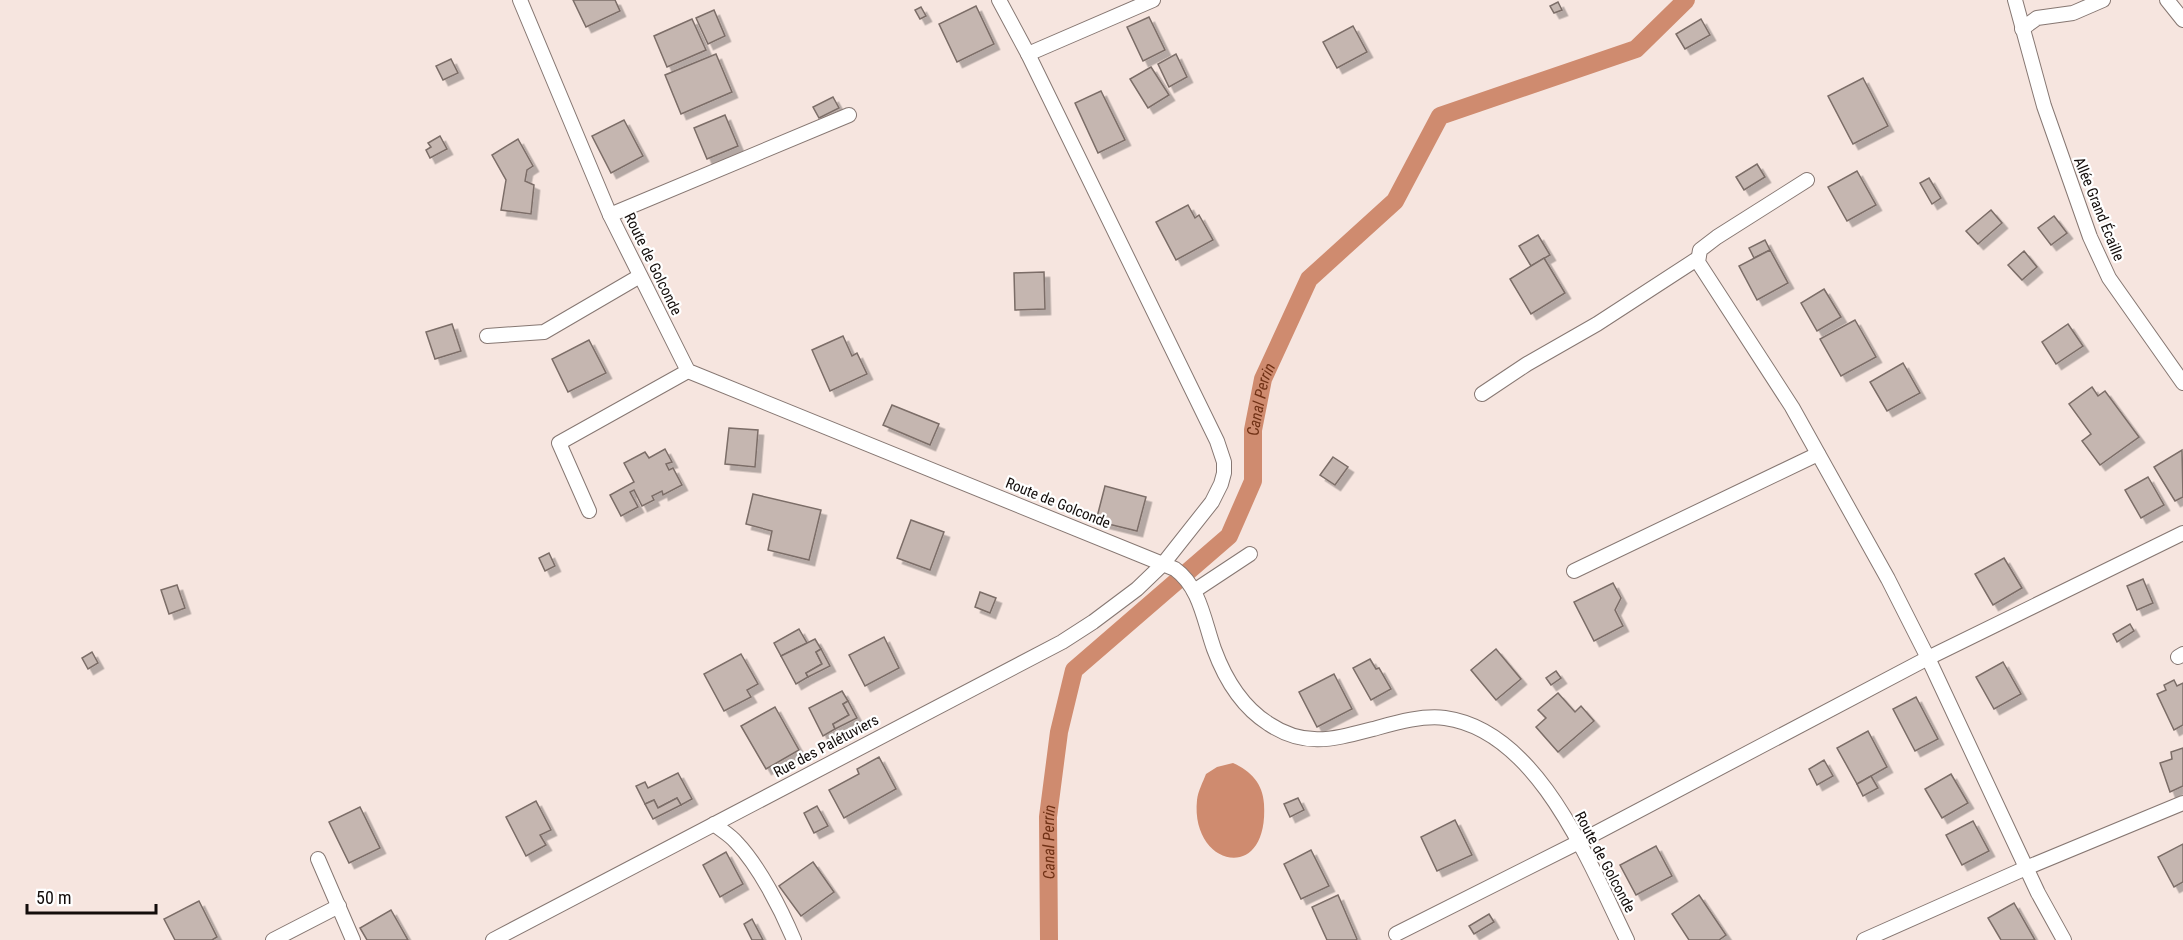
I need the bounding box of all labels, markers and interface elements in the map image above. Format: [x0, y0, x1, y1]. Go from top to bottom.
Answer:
street label: Allée Grand Écaille [2070, 154, 2128, 264]
street label: Route de Golconde [620, 210, 686, 318]
water label: Canal Perrin [1244, 360, 1279, 436]
street label: Route de Golconde [1003, 474, 1113, 532]
street label: Rue des Palétuviers [770, 711, 882, 781]
water label: Canal Perrin [1038, 804, 1059, 879]
street label: Route de Golconde [1571, 809, 1639, 915]
scale bar [27, 877, 156, 915]
text: 50 m [36, 887, 71, 908]

